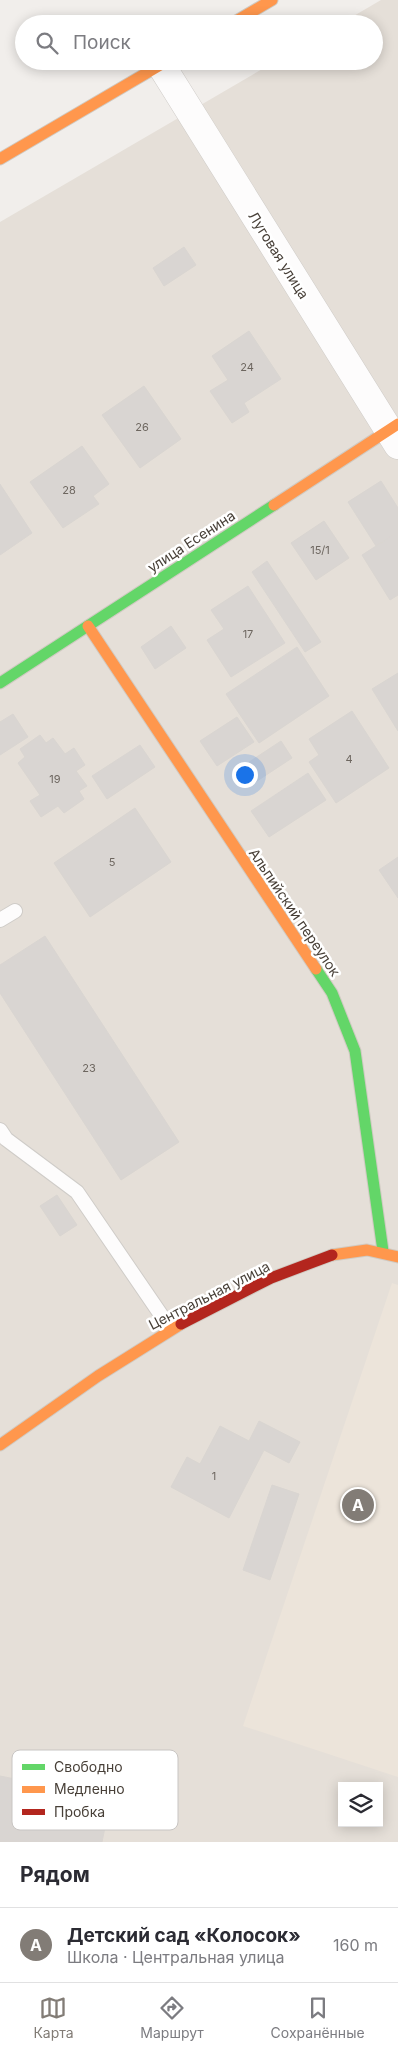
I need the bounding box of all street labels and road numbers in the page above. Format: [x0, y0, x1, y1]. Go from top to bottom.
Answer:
street label: Луговая улица [245, 208, 313, 302]
street label: улица Есенина [144, 506, 238, 576]
street label: Альпийский переулок [246, 845, 344, 979]
street label: Центральная улица [146, 1257, 272, 1333]

